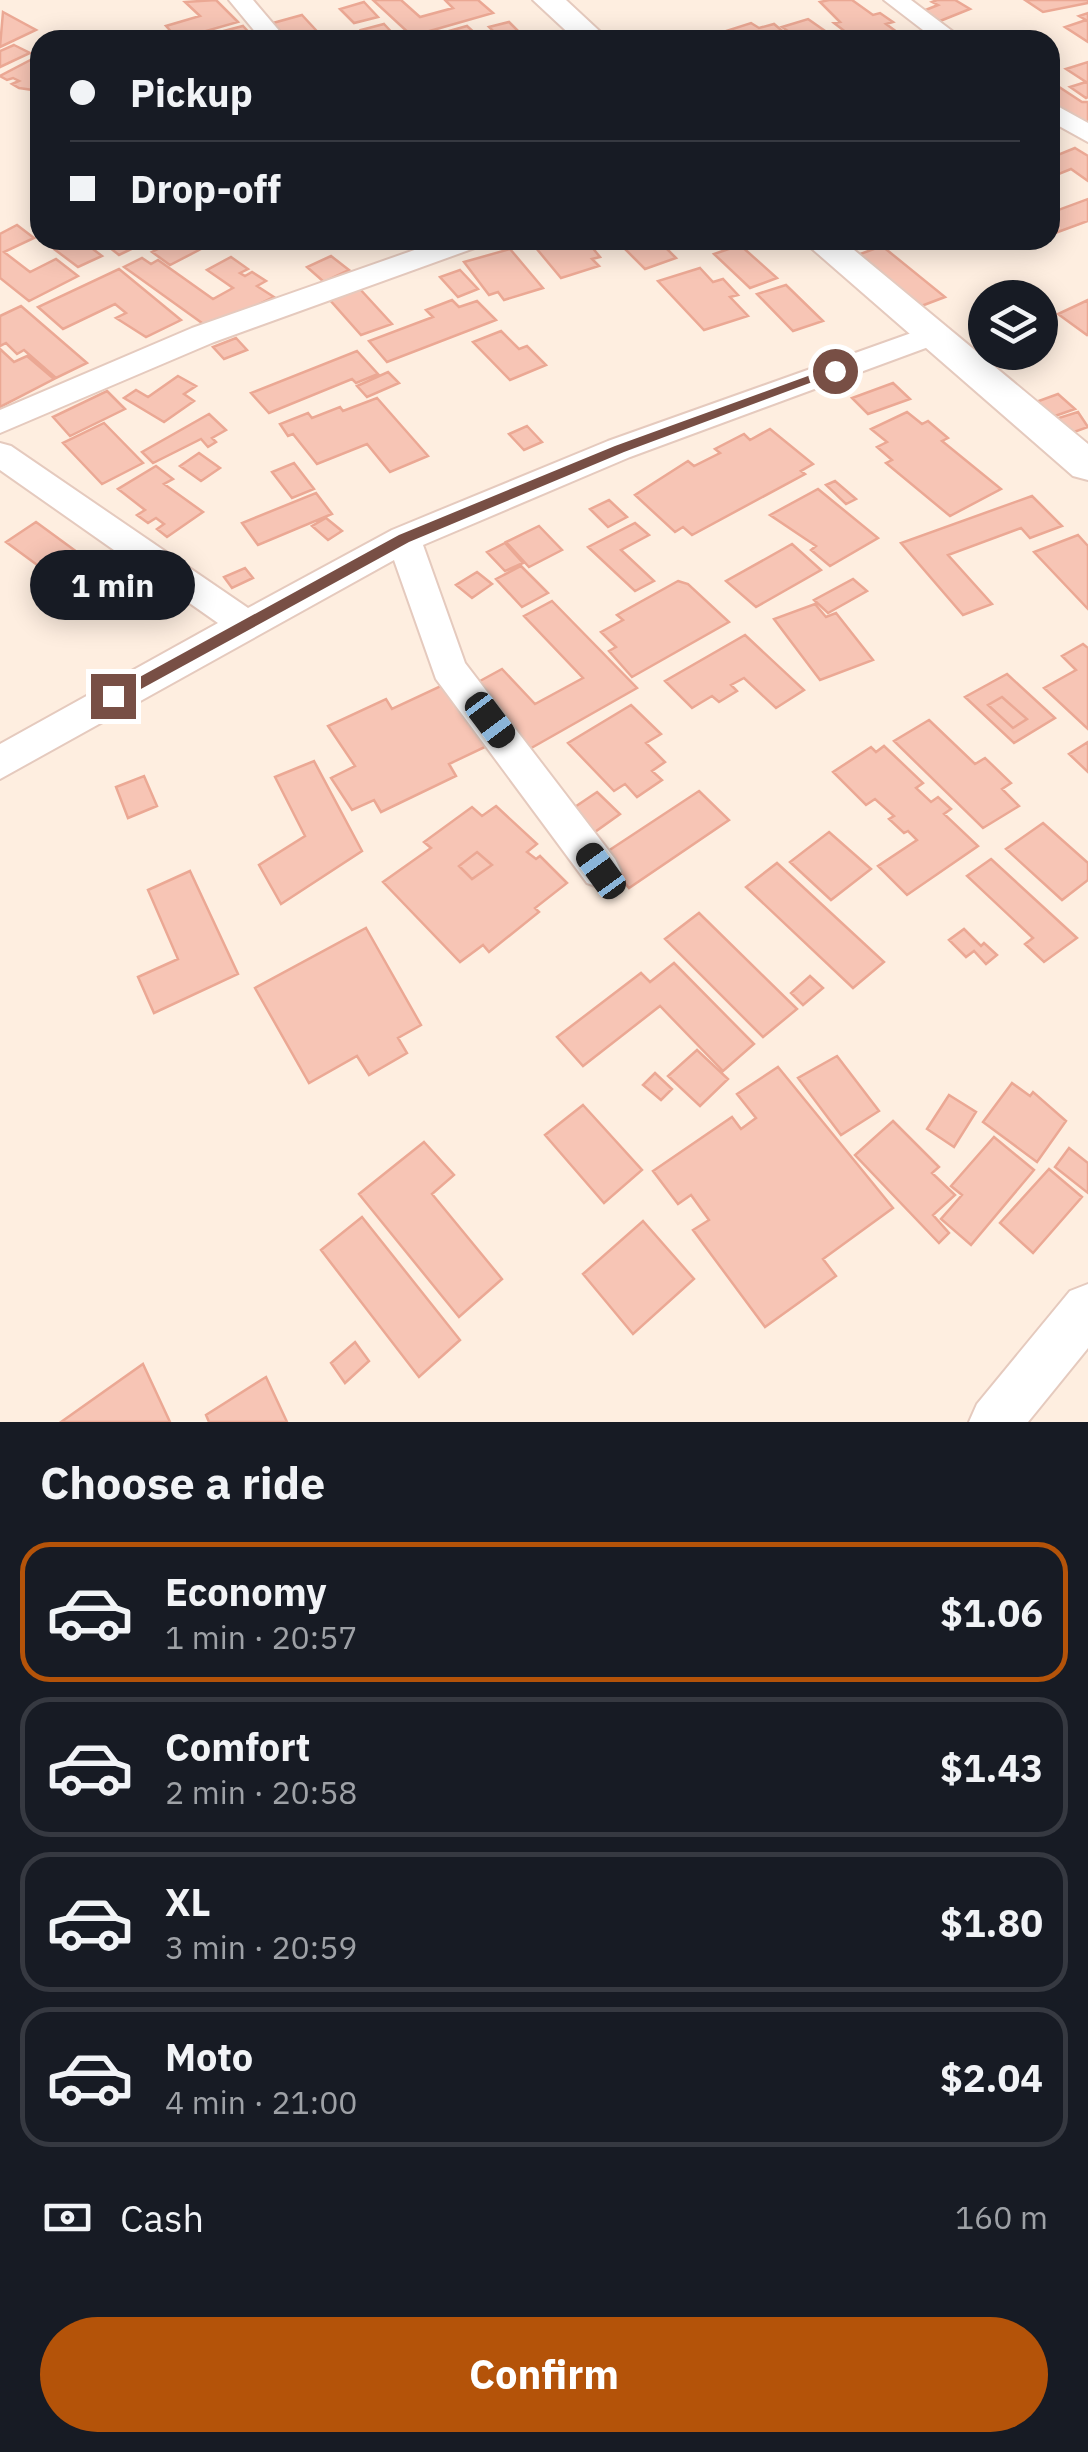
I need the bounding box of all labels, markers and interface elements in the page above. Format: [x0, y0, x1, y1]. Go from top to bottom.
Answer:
text: Pickup [130, 68, 253, 117]
text: Drop-off [130, 164, 281, 213]
map controls [968, 280, 1058, 370]
button: layers [968, 280, 1058, 370]
route start [813, 349, 858, 394]
callout: 1 min [31, 551, 196, 621]
text: 1 min [71, 564, 154, 606]
route end [91, 674, 136, 719]
car [460, 687, 520, 753]
car [571, 838, 631, 904]
text: Choose a ride [40, 1453, 325, 1511]
icon: car [45, 1567, 135, 1657]
text: Economy [165, 1567, 327, 1616]
text: $1.06 [940, 1588, 1043, 1637]
text: 1 min · 20:57 [165, 1616, 358, 1658]
icon: car [45, 1722, 135, 1812]
text: Comfort [165, 1722, 310, 1771]
text: $1.43 [940, 1743, 1043, 1792]
text: 2 min · 20:58 [165, 1771, 358, 1813]
icon: car [45, 1877, 135, 1967]
text: XL [165, 1877, 211, 1926]
text: $1.80 [940, 1898, 1043, 1947]
text: 3 min · 20:59 [165, 1926, 358, 1968]
icon: car [45, 2032, 135, 2122]
text: Moto [165, 2032, 253, 2081]
text: $2.04 [940, 2053, 1043, 2102]
text: 4 min · 21:00 [165, 2081, 358, 2123]
icon: cash [40, 2190, 95, 2245]
text: Cash [120, 2193, 204, 2242]
text: 160 m [955, 2196, 1048, 2238]
button: Confirm [40, 2317, 1048, 2432]

